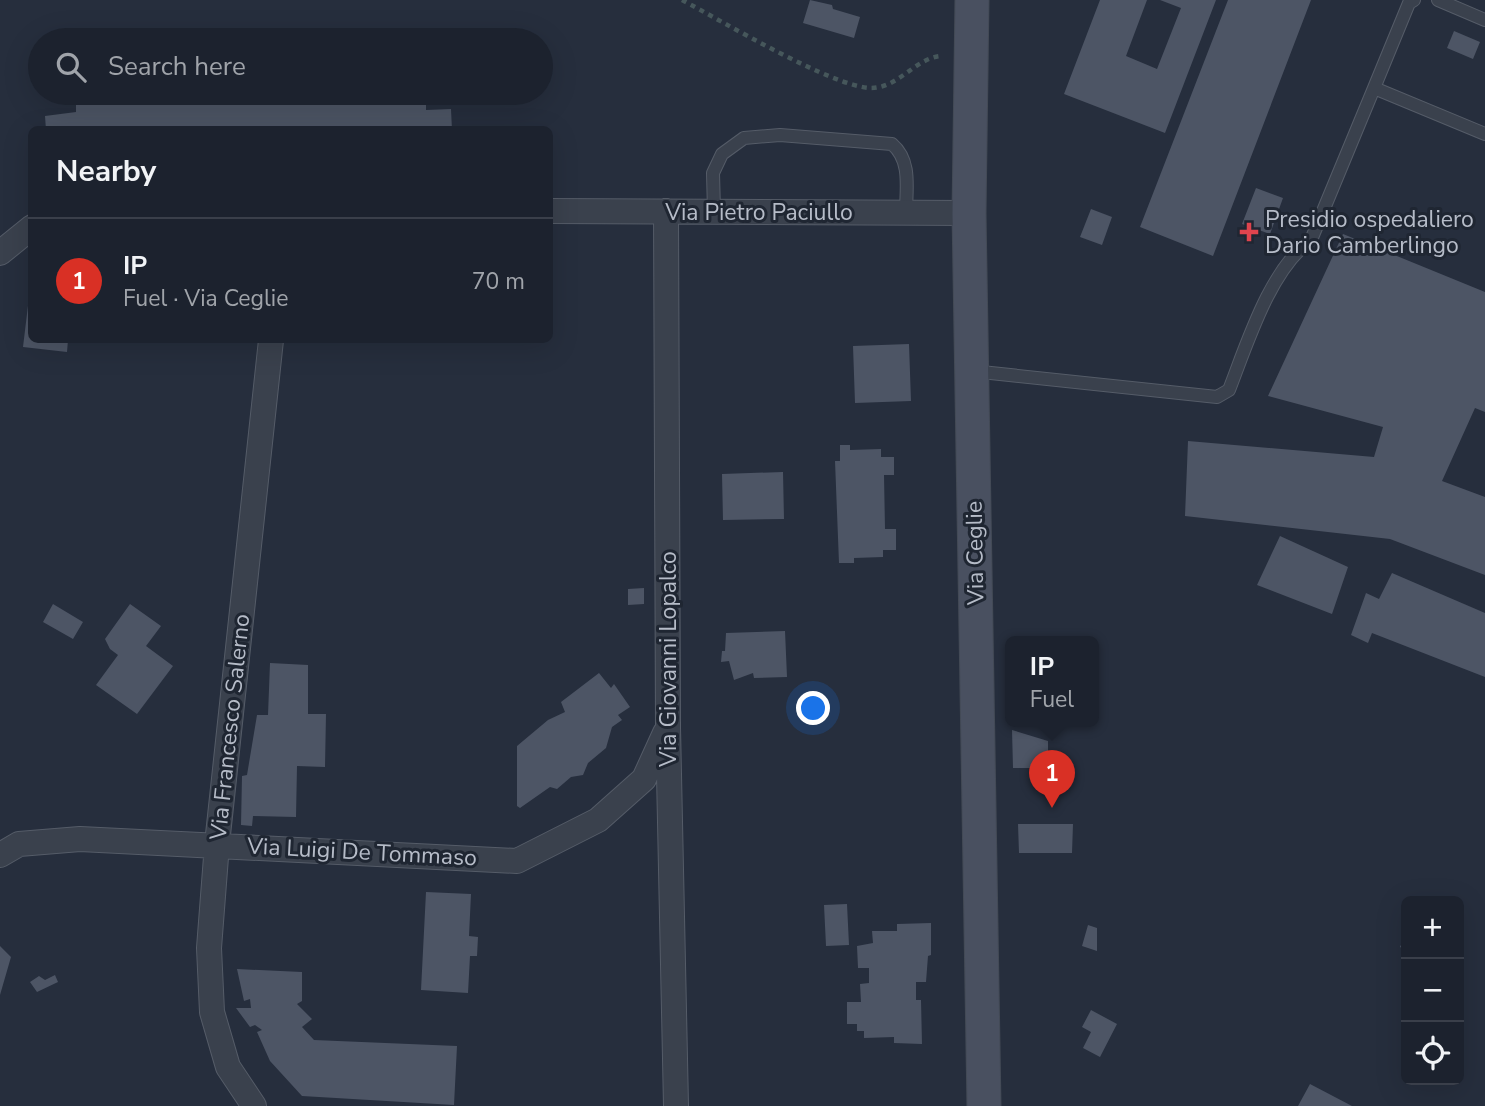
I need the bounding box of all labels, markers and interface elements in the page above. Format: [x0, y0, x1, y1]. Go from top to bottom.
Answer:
search box [28, 28, 553, 105]
icon: search [52, 48, 90, 86]
text: Search here [108, 49, 246, 84]
text: Nearby [56, 151, 156, 192]
street label: Via Pietro Paciullo [664, 197, 853, 228]
place label: Presidio ospedaliero Dario Camberlingo [1265, 204, 1474, 261]
marker: Presidio ospedaliero Dario Camberlingo [1239, 222, 1259, 242]
text: IP [123, 248, 147, 283]
text: 1 [72, 266, 86, 297]
text: 70 m [472, 266, 525, 297]
text: Fuel · Via Ceglie [123, 283, 288, 314]
street label: Via Ceglie [959, 501, 991, 606]
street label: Via Giovanni Lopalco [653, 551, 684, 768]
street label: Via Francesco Salerno [203, 612, 257, 843]
popup [1005, 636, 1099, 727]
text: IP [1030, 649, 1054, 684]
text: Fuel [1030, 684, 1074, 715]
your location [796, 691, 830, 725]
pin: 1 [1029, 750, 1075, 808]
street label: Via Luigi De Tommaso [245, 830, 478, 873]
map controls [1401, 896, 1464, 1085]
button: + [1401, 896, 1464, 959]
button: − [1401, 959, 1464, 1022]
button: locate [1401, 1022, 1464, 1085]

